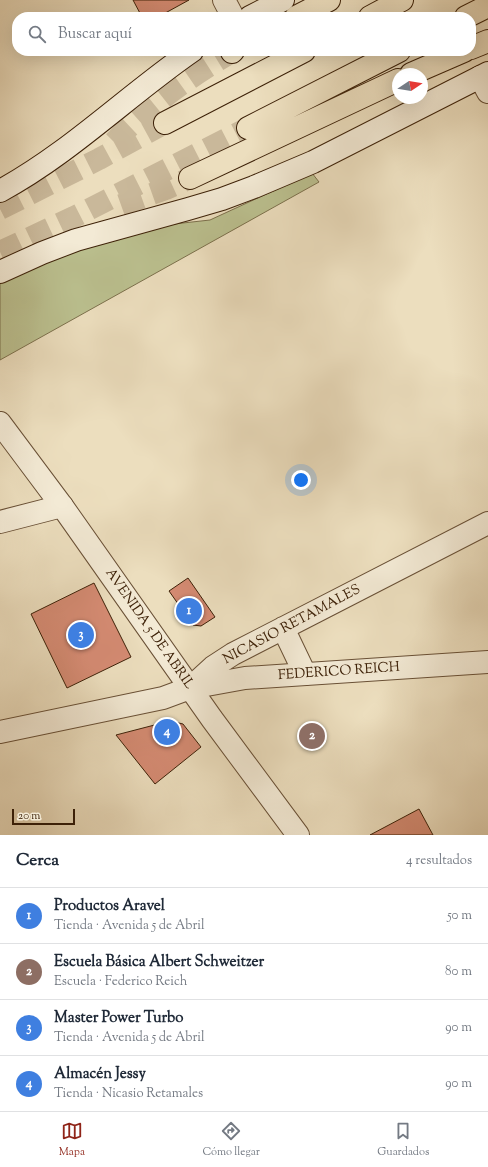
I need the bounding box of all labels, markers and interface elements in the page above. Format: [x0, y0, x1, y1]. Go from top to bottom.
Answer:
search box [12, 12, 476, 56]
icon: search [26, 23, 48, 45]
text: Buscar aquí [58, 24, 132, 45]
north arrow [392, 68, 428, 104]
your location [291, 470, 311, 490]
street label: AVENIDA 5 DE ABRIL [100, 565, 199, 694]
street label: NICASIO RETAMALES [220, 580, 364, 670]
pin: 1 [176, 596, 202, 626]
pin: 3 [68, 620, 94, 650]
street label: FEDERICO REICH [277, 658, 401, 686]
pin: 4 [154, 717, 180, 747]
pin: 2 [299, 721, 325, 751]
scale bar [12, 807, 75, 826]
text: 20 m [18, 808, 40, 824]
text: Cerca [16, 849, 59, 873]
text: 4 resultados [406, 852, 472, 870]
text: Productos Aravel [54, 896, 165, 917]
text: 1 [27, 907, 31, 925]
text: 50 m [447, 907, 472, 925]
text: Tienda · Avenida 5 de Abril [54, 917, 205, 935]
text: Escuela Básica Albert Schweitzer [54, 952, 264, 973]
text: 2 [26, 963, 32, 981]
text: 80 m [445, 963, 472, 981]
text: Escuela · Federico Reich [54, 973, 187, 991]
text: Master Power Turbo [54, 1008, 183, 1029]
text: 3 [26, 1019, 32, 1037]
text: 90 m [445, 1019, 472, 1037]
text: Tienda · Avenida 5 de Abril [54, 1029, 205, 1047]
text: Almacén Jessy [54, 1064, 146, 1085]
text: 4 [26, 1075, 32, 1093]
text: 90 m [445, 1075, 472, 1093]
text: Tienda · Nicasio Retamales [54, 1085, 203, 1103]
tab: Mapa [59, 1120, 85, 1160]
tab: Cómo llegar [202, 1120, 260, 1160]
tab: Guardados [377, 1120, 429, 1160]

